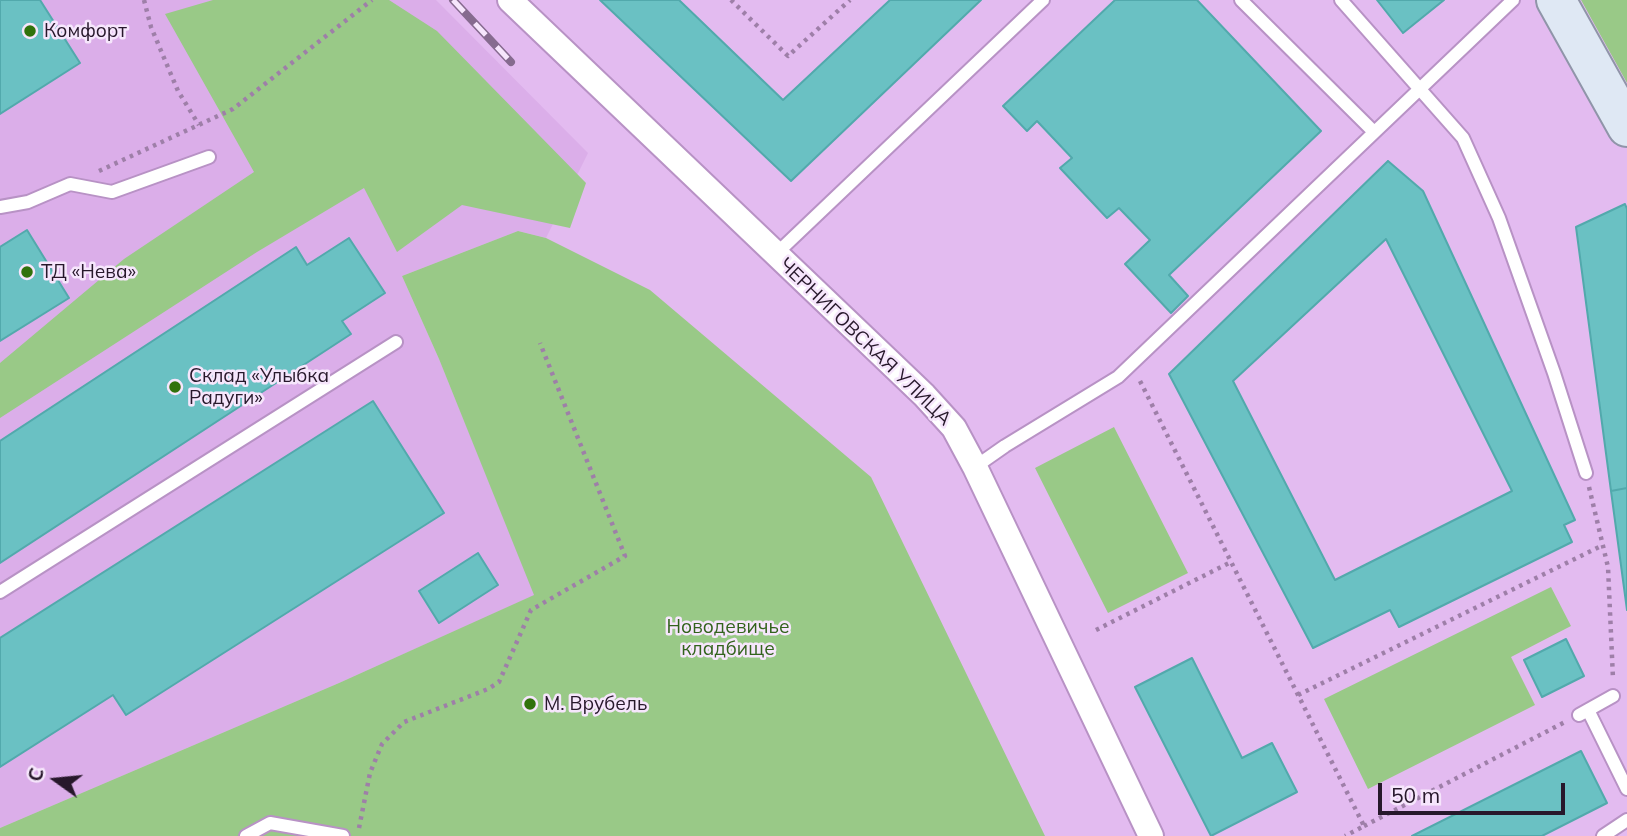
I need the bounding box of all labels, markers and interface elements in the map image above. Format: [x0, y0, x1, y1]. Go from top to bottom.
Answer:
place label: Комфорт [44, 20, 127, 42]
marker: Комфорт [22, 23, 38, 39]
street label: ЧЕРНИГОВСКАЯ УЛИЦА [774, 254, 956, 430]
place label: ТД «Нева» [41, 261, 136, 283]
marker: ТД «Нева» [19, 264, 35, 280]
place label: Склад «Улыбка Радуги» [189, 365, 329, 409]
marker: Склад «Улыбка Радуги» [167, 379, 183, 395]
park label: Новодевичье кладбище [667, 616, 789, 660]
place label: М. Врубель [544, 693, 647, 715]
marker: М. Врубель [522, 696, 538, 712]
north arrow [21, 745, 91, 815]
text: С [22, 765, 49, 784]
scale bar [1382, 770, 1569, 814]
text: 50 m [1391, 782, 1440, 808]

